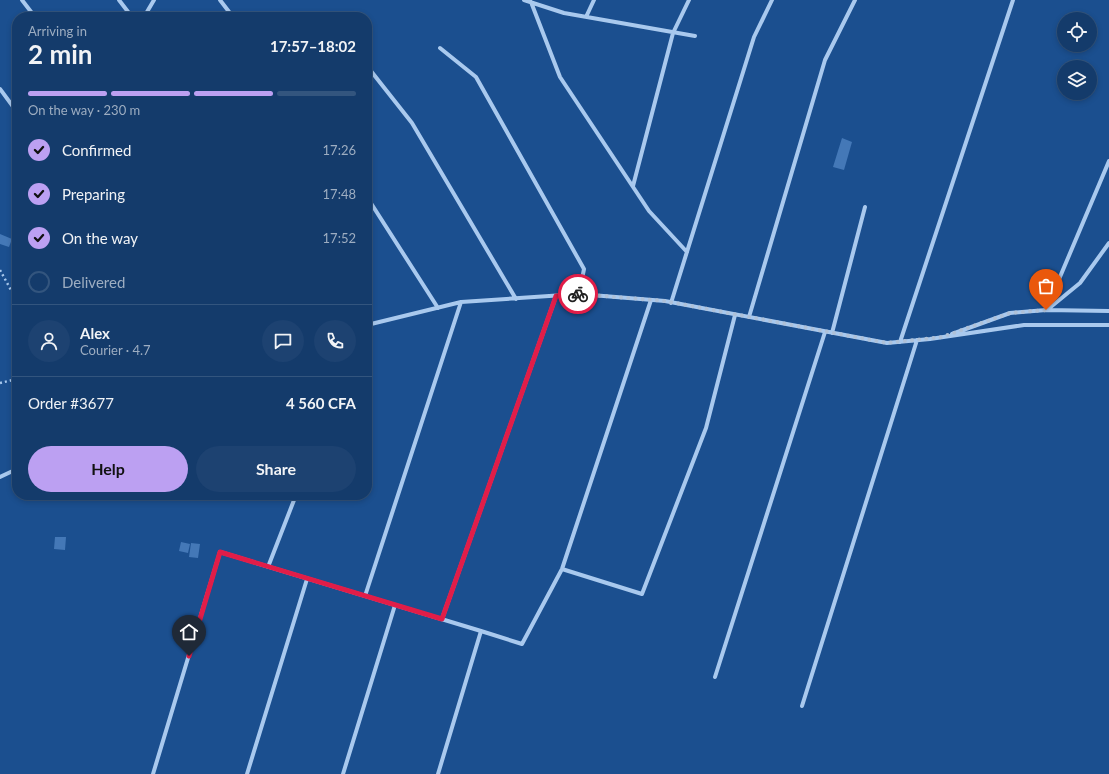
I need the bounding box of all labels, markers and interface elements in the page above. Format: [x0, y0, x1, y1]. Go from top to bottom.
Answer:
map controls [1057, 12, 1097, 100]
button: locate [1057, 12, 1097, 52]
text: Arriving in [28, 23, 87, 39]
text: 17:57–18:02 [270, 37, 356, 55]
text: 2 min [28, 38, 92, 70]
button: layers [1057, 60, 1097, 100]
text: On the way · 230 m [28, 102, 140, 118]
icon: check [28, 139, 50, 161]
text: Confirmed [62, 141, 131, 159]
text: 17:26 [323, 142, 356, 158]
icon: check [28, 183, 50, 205]
text: Preparing [62, 185, 125, 203]
text: 17:48 [323, 186, 356, 202]
icon: check [28, 227, 50, 249]
text: On the way [62, 229, 138, 247]
text: 17:52 [323, 230, 356, 246]
pin [1029, 269, 1063, 310]
text: Delivered [62, 273, 125, 291]
courier [558, 274, 598, 314]
icon: bag [1035, 275, 1057, 297]
icon: bike [567, 283, 589, 305]
button: person [28, 320, 70, 362]
button: chat [262, 320, 304, 362]
button: phone [314, 320, 356, 362]
text: Alex [80, 324, 110, 342]
text: Courier · 4.7 [80, 342, 151, 358]
text: Order #3677 [28, 394, 114, 412]
text: 4 560 CFA [286, 394, 356, 412]
button: Help [28, 446, 188, 492]
button: Share [196, 446, 356, 492]
pin [172, 615, 206, 656]
icon: home [178, 621, 200, 643]

